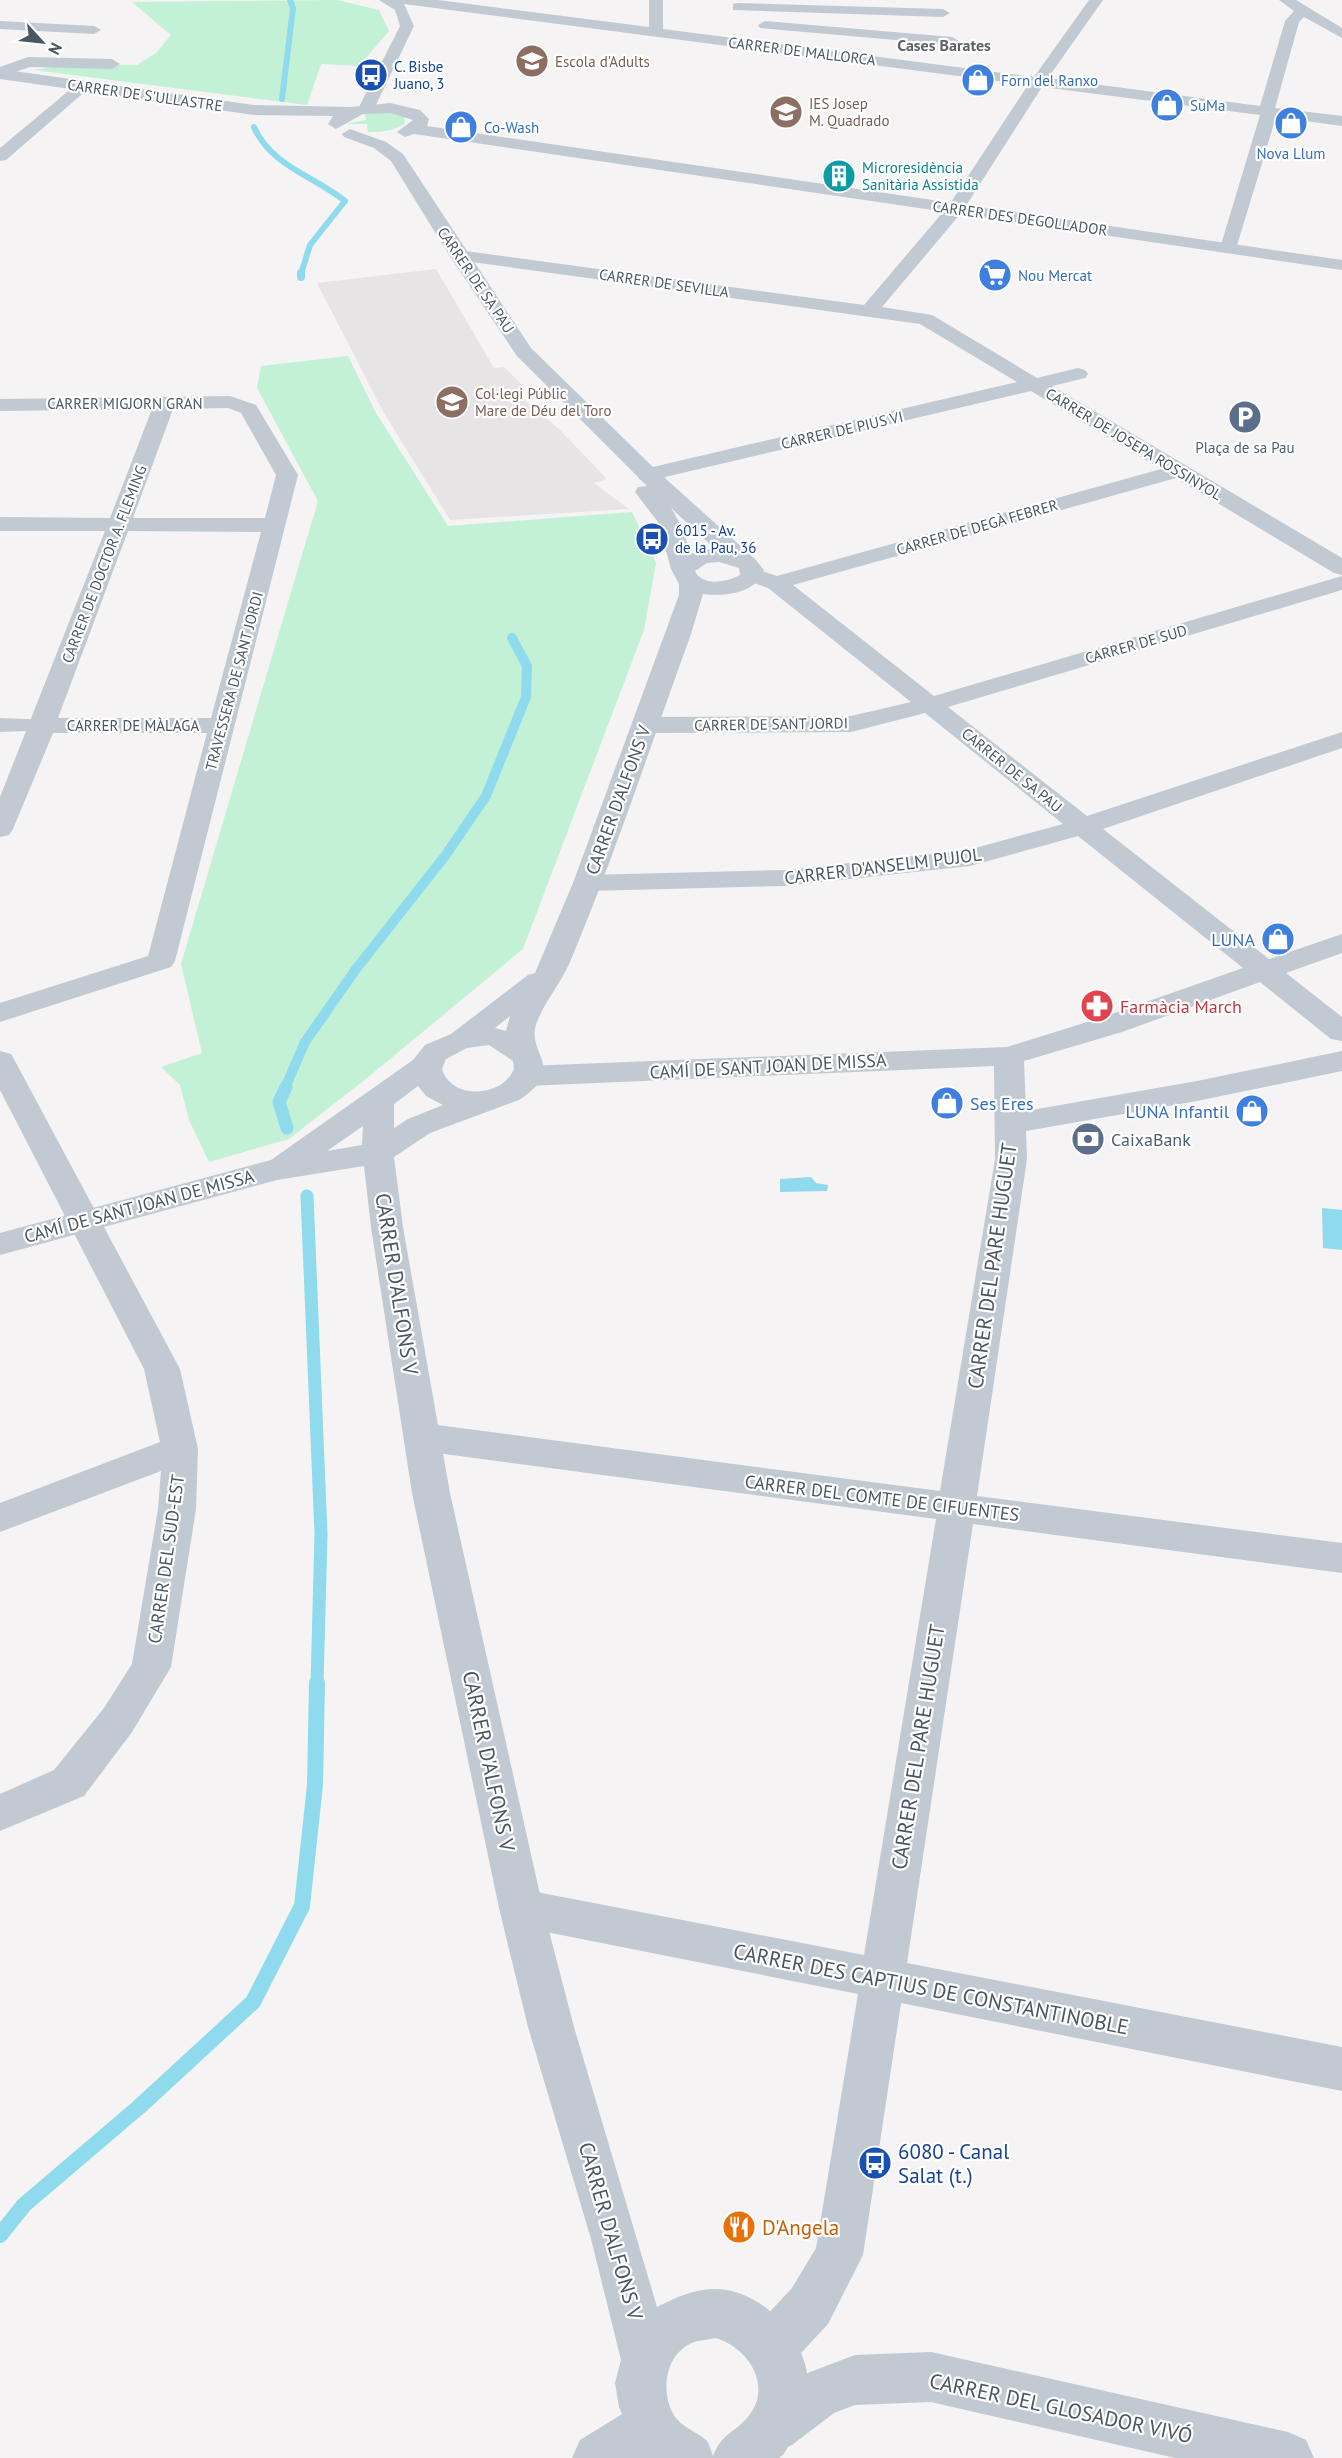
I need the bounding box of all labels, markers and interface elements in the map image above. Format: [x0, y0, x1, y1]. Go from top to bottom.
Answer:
north arrow [12, 12, 72, 72]
street label: CARRER DE MALLORCA [727, 33, 877, 69]
district label: Cases Barates [897, 35, 991, 55]
text: N [44, 40, 67, 58]
school or university icon: Escola d'Adults [514, 43, 550, 79]
place label: Escola d'Adults [555, 52, 650, 71]
bus stop icon: C. Bisbe Juano, 3 [353, 57, 389, 93]
place label: C. Bisbe Juano, 3 [393, 57, 444, 93]
shop icon: Forn del Ranxo [960, 62, 996, 98]
place label: Forn del Ranxo [1001, 71, 1098, 90]
street label: CARRER DE S'ULLASTRE [66, 75, 224, 115]
shop icon: SuMa [1149, 87, 1185, 123]
school or university icon: IES Josep M. Quadrado [768, 94, 804, 130]
place label: IES Josep M. Quadrado [809, 94, 889, 130]
place label: SuMa [1190, 96, 1225, 115]
shop icon: Nova Llum [1273, 105, 1309, 141]
shop icon: Co-Wash [443, 109, 479, 145]
place label: Co-Wash [484, 118, 539, 137]
place label: Nova Llum [1256, 144, 1326, 163]
building icon: Microresidència Sanitària Assistida [821, 158, 857, 194]
place label: Microresidència Sanitària Assistida [862, 158, 979, 194]
street label: CARRER DES DEGOLLADOR [931, 196, 1109, 240]
street label: CARRER DE SA PAU [434, 223, 518, 337]
supermarket icon: Nou Mercat [977, 257, 1013, 293]
street label: CARRER DE SEVILLA [598, 264, 730, 302]
place label: Nou Mercat [1018, 266, 1092, 285]
school or university icon: Col·legi Públic Mare de Déu del Toro [434, 384, 470, 420]
place label: Col·legi Públic Mare de Déu del Toro [475, 384, 611, 420]
street label: CARRER DE JOSEPA ROSSINYOL [1042, 384, 1226, 504]
street label: CARRER MIGJORN GRAN [47, 394, 203, 413]
parking icon: Plaça de sa Pau [1227, 399, 1263, 435]
street label: CARRER DE PIUS VI [779, 407, 905, 453]
place label: Plaça de sa Pau [1195, 438, 1295, 457]
street label: CARRER DE DOCTOR A. FLEMING [57, 462, 151, 666]
street label: CARRER DE DEGÀ FEBRER [894, 495, 1060, 559]
bus stop icon: 6015 - Av. de la Pau, 36 [634, 521, 670, 557]
place label: 6015 - Av. de la Pau, 36 [675, 521, 756, 557]
street label: TRAVESSERA DE SANT JORDI [201, 590, 267, 772]
street label: CARRER DE SUD [1083, 620, 1189, 668]
street label: CARRER DE SANT JORDI [694, 713, 848, 735]
street label: CARRER DE MÀLAGA [67, 716, 199, 735]
street label: CARRER D'ALFONS V [580, 721, 656, 878]
street label: CARRER DE SA PAU [958, 724, 1066, 816]
street label: CARRER D'ANSELM PUJOL [783, 842, 983, 890]
shop icon: LUNA [1260, 921, 1296, 957]
place label: LUNA [1211, 928, 1255, 951]
pharmacy icon: Farmàcia March [1079, 988, 1115, 1024]
place label: Farmàcia March [1120, 995, 1242, 1018]
street label: CAMÍ DE SANT JOAN DE MISSA [649, 1048, 887, 1084]
shop icon: Ses Eres [929, 1085, 965, 1121]
place label: Ses Eres [970, 1092, 1034, 1115]
shop icon: LUNA Infantil [1234, 1093, 1270, 1129]
place label: LUNA Infantil [1125, 1100, 1230, 1123]
bank icon: CaixaBank [1070, 1121, 1106, 1157]
place label: CaixaBank [1111, 1128, 1191, 1151]
street label: CARRER DEL PARE HUGUET [961, 1141, 1023, 1391]
street label: CAMÍ DE SANT JOAN DE MISSA [22, 1164, 257, 1248]
street label: CARRER D'ALFONS V [369, 1191, 425, 1377]
street label: CARRER DEL COMTE DE CIFUENTES [744, 1470, 1020, 1526]
street label: CARRER DEL SUD-EST [143, 1473, 189, 1645]
street label: CARRER DEL PARE HUGUET [885, 1622, 951, 1872]
street label: CARRER D'ALFONS V [457, 1668, 521, 1854]
street label: CARRER DES CAPTIUS DE CONSTANTINOBLE [731, 1937, 1131, 2041]
place label: 6080 - Canal Salat (t.) [898, 2138, 1009, 2189]
street label: CARRER D'ALFONS V [573, 2139, 649, 2323]
bus stop icon: 6080 - Canal Salat (t.) [857, 2145, 893, 2181]
restaurant icon: D'Angela [721, 2209, 757, 2245]
place label: D'Angela [762, 2214, 839, 2241]
street label: CARRER DEL GLOSADOR VIVÓ [927, 2367, 1195, 2449]

